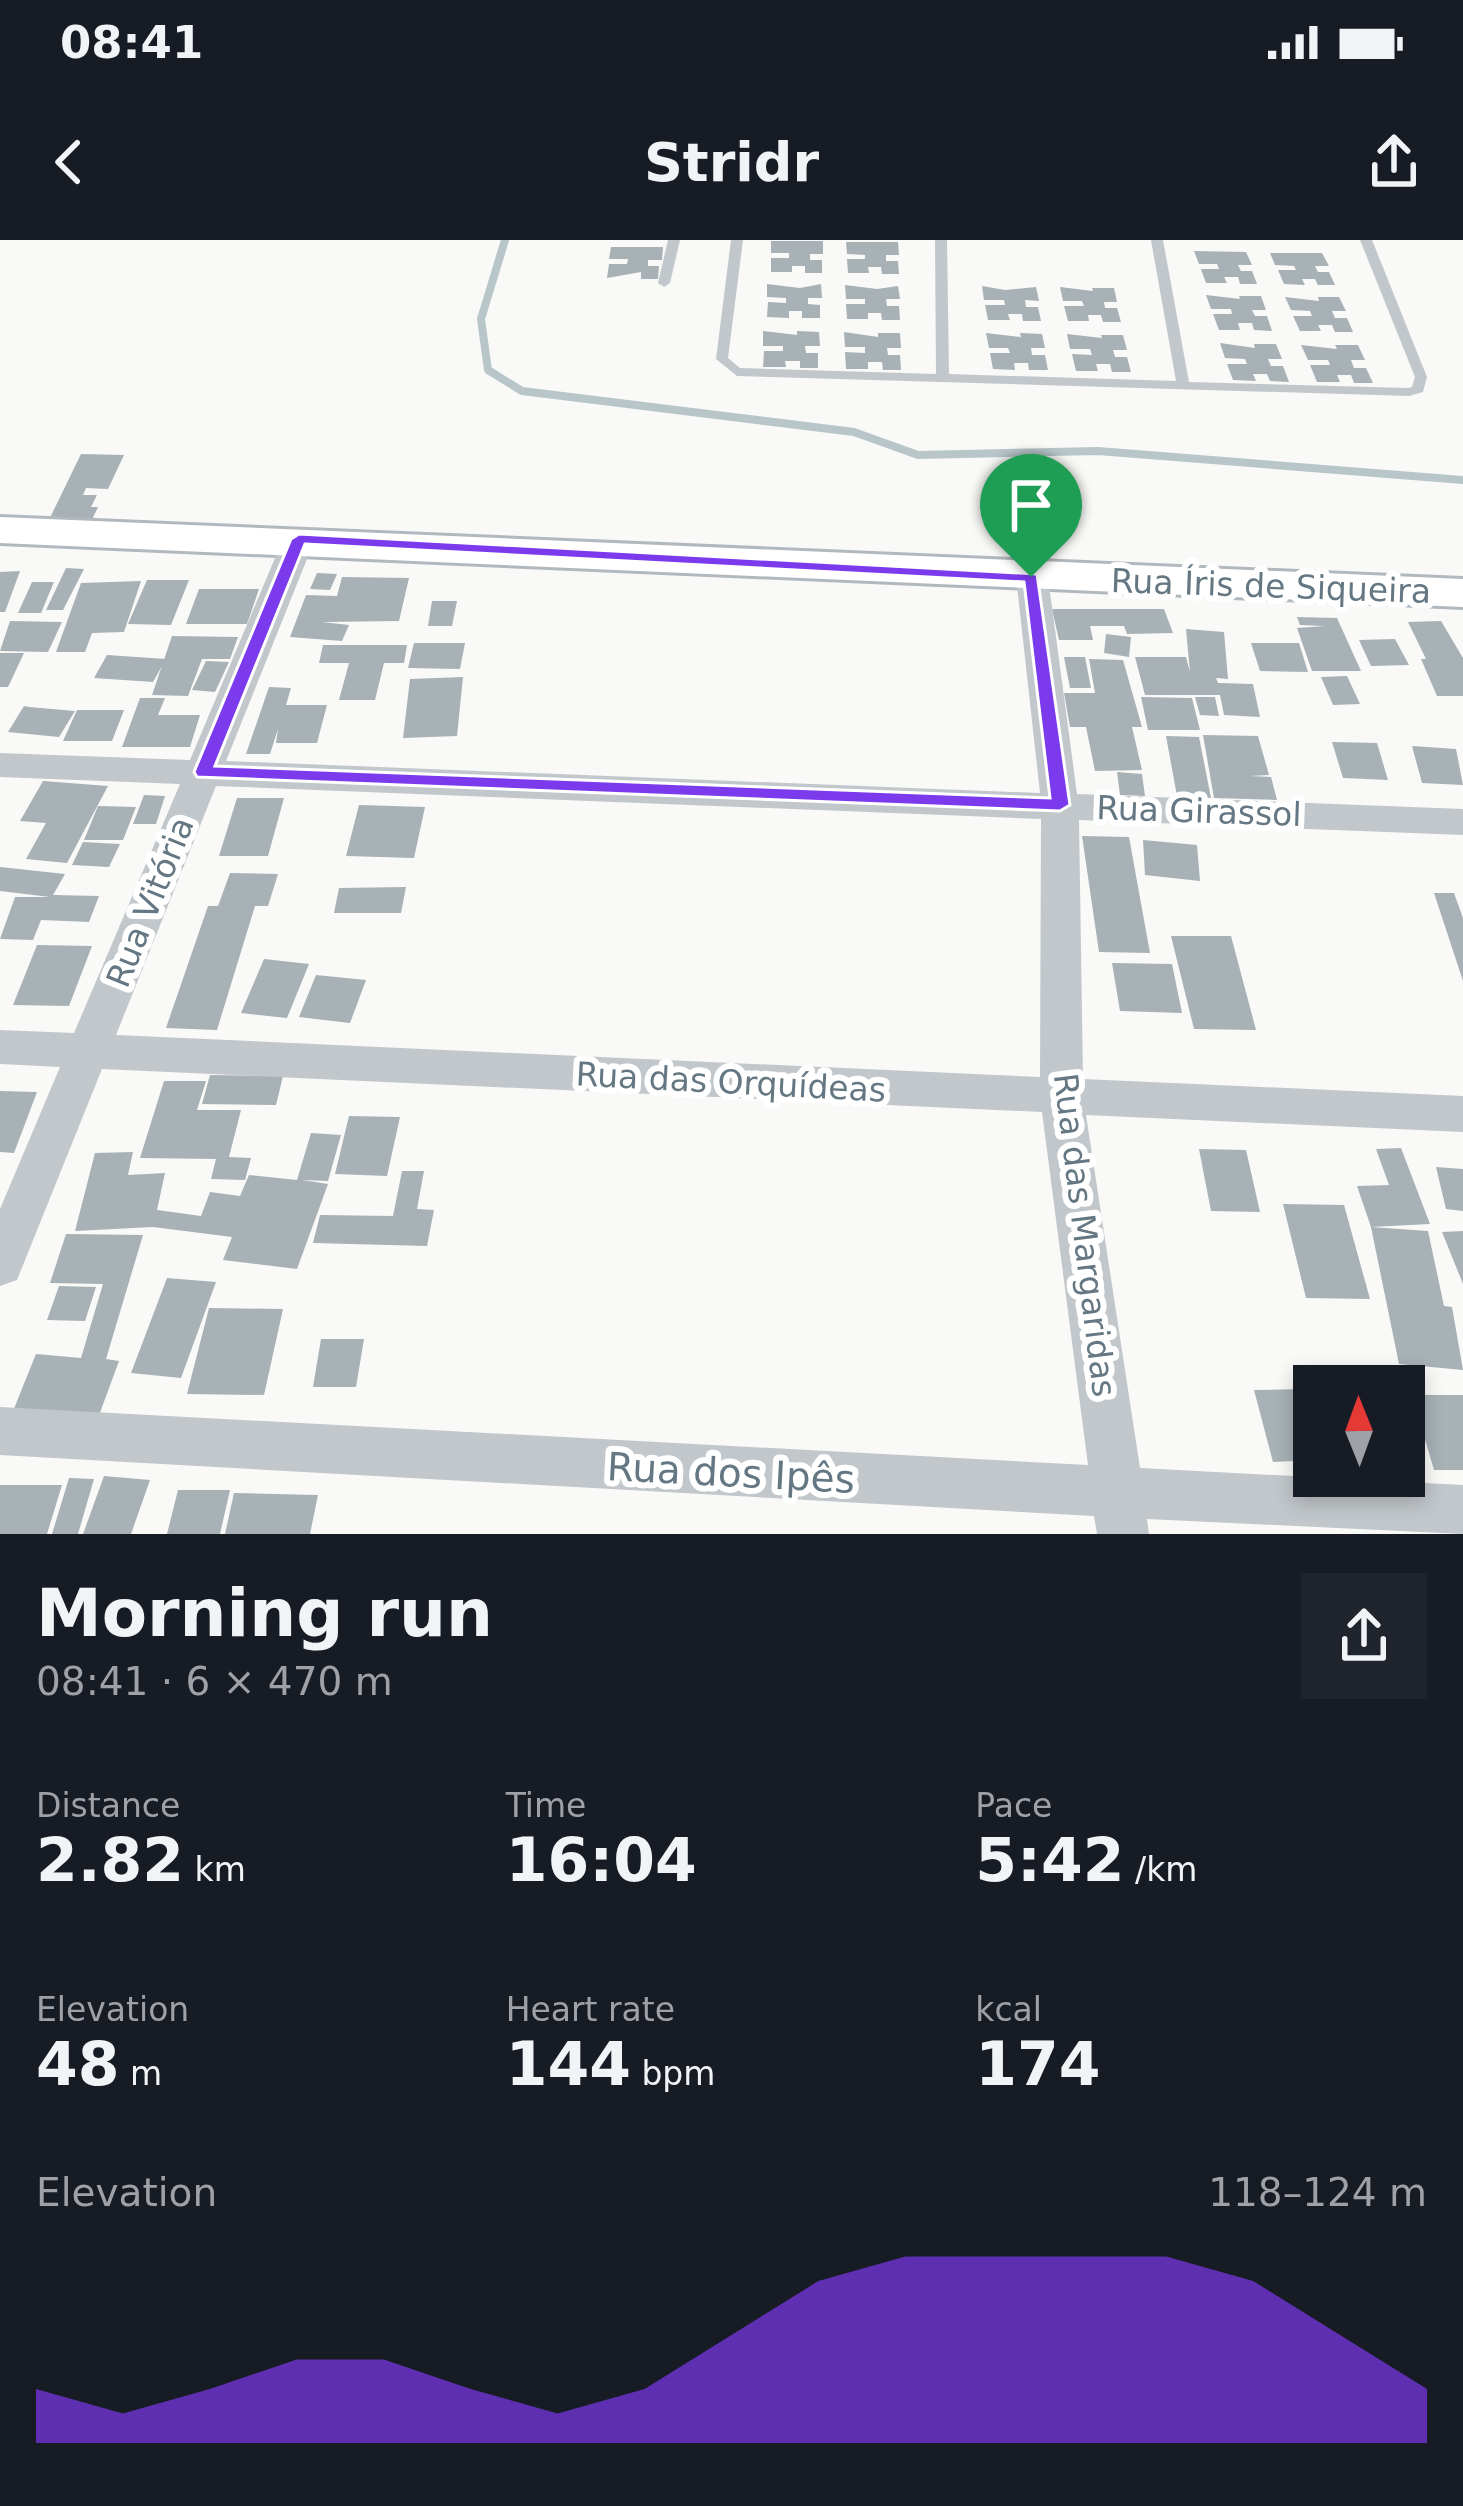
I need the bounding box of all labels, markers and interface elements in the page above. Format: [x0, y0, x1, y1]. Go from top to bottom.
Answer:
text: 08:41 [60, 16, 203, 69]
icon: back [36, 129, 102, 195]
icon: share [1361, 129, 1427, 195]
text: Stridr [644, 131, 819, 194]
pin [980, 454, 1082, 577]
icon: arrive [998, 472, 1064, 538]
street label: Rua Íris de Siqueira [1110, 560, 1432, 611]
street label: Rua Girassol [1096, 788, 1302, 834]
street label: Rua Vitória [98, 811, 202, 993]
street label: Rua das Orquídeas [575, 1054, 887, 1110]
street label: Rua das Margaridas [1046, 1071, 1124, 1399]
north arrow [1293, 1365, 1425, 1497]
map controls [1293, 1365, 1425, 1497]
street label: Rua dos Ipês [606, 1444, 856, 1502]
button: share [1301, 1573, 1427, 1699]
text: Morning run [36, 1575, 493, 1652]
text: 08:41 · 6 × 470 m [36, 1659, 393, 1704]
text: Distance [36, 1786, 180, 1825]
text: Time [506, 1786, 586, 1825]
text: Pace [975, 1786, 1052, 1825]
text: 2.82 [36, 1825, 184, 1895]
text: 16:04 [506, 1825, 697, 1895]
text: 5:42 [975, 1825, 1125, 1895]
text: km [184, 1850, 246, 1889]
text: /km [1125, 1850, 1197, 1889]
text: Elevation [36, 1990, 189, 2029]
text: Heart rate [506, 1990, 675, 2029]
text: kcal [975, 1990, 1042, 2029]
text: 48 [36, 2029, 120, 2099]
text: 144 [506, 2029, 631, 2099]
text: 174 [975, 2029, 1101, 2099]
text: m [120, 2054, 162, 2093]
text: bpm [631, 2054, 715, 2093]
text: Elevation [36, 2170, 217, 2215]
text: 118–124 m [1208, 2170, 1427, 2215]

